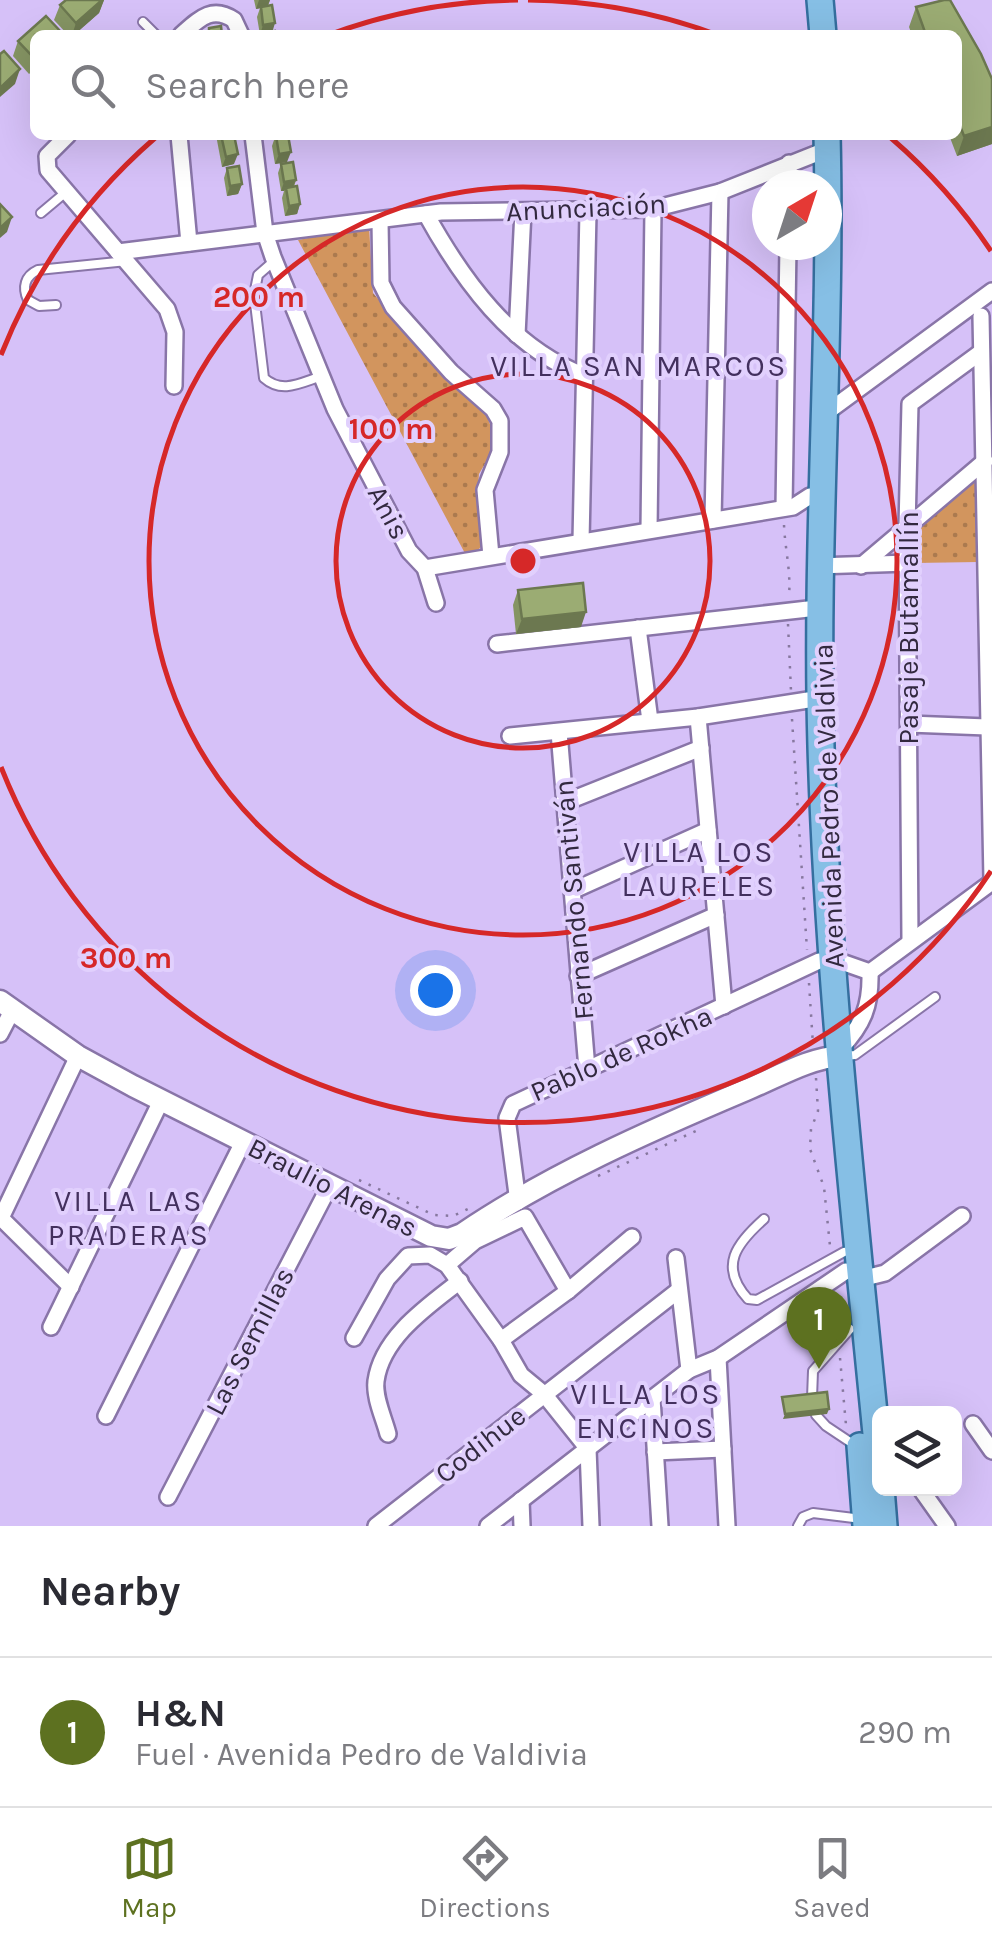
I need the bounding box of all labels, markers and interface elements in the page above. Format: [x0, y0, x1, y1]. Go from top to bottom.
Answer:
search box [30, 30, 962, 140]
icon: search [65, 58, 120, 113]
text: Search here [145, 63, 349, 108]
north arrow [752, 170, 842, 260]
street label: Anunciación [505, 187, 667, 228]
text: 200 m [213, 279, 305, 315]
district label: VILLA SAN MARCOS [490, 348, 788, 384]
text: 100 m [349, 411, 433, 447]
street label: Anis [361, 480, 416, 545]
street label: Pasaje Butamallín [892, 511, 925, 745]
centre of rings [505, 543, 541, 579]
street label: Avenida Pedro de Valdivia [806, 643, 851, 969]
street label: Fernando Santiván [547, 779, 600, 1021]
district label: VILLA LOS LAURELES [621, 834, 777, 904]
text: 300 m [80, 940, 172, 976]
your location [410, 965, 461, 1016]
street label: Pablo de Rokha [525, 999, 717, 1108]
street label: Braulio Arenas [243, 1131, 423, 1244]
district label: VILLA LAS PRADERAS [48, 1183, 210, 1253]
street label: Las Semillas [198, 1262, 301, 1421]
pin: 1 [786, 1286, 852, 1369]
district label: VILLA LOS ENCINOS [570, 1376, 722, 1446]
street label: Codihue [429, 1399, 532, 1490]
map controls [872, 1406, 962, 1496]
button: layers [872, 1406, 962, 1496]
text: Nearby [40, 1566, 180, 1616]
text: H&N [135, 1691, 226, 1736]
text: 1 [67, 1714, 78, 1751]
text: 290 m [858, 1714, 952, 1751]
text: Fuel · Avenida Pedro de Valdivia [135, 1736, 588, 1773]
tab: Map [121, 1831, 177, 1924]
tab: Directions [419, 1831, 551, 1924]
tab: Saved [793, 1831, 871, 1924]

